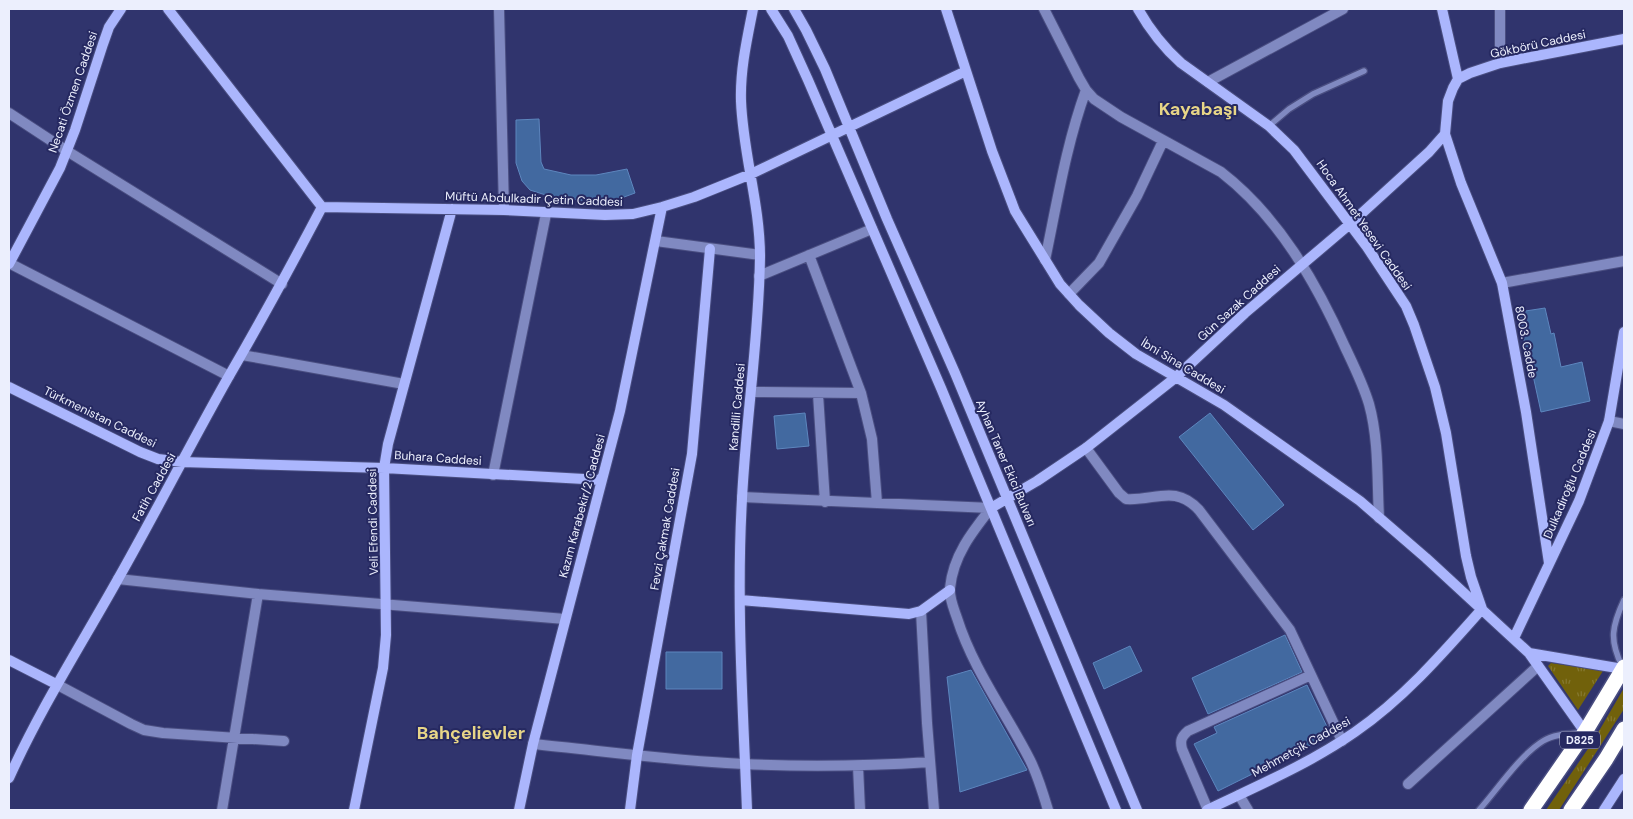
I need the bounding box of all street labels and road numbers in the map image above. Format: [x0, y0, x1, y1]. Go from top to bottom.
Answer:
street label: Gökbörü Caddesi [1489, 26, 1587, 62]
street label: Necati Özmen Caddesi [45, 29, 101, 155]
street label: Hoca Ahmet Yesevi Caddesi [1313, 157, 1415, 293]
street label: Müftü Abdulkadir Çetin Caddesi [445, 188, 623, 210]
street label: Gün Sazak Caddesi [1194, 261, 1284, 345]
street label: 8003. Cadde [1511, 304, 1541, 380]
street label: İbni Sina Caddesi [1138, 335, 1228, 398]
street label: Kandilli Caddesi [725, 362, 749, 451]
street label: Türkmenistan Caddesi [41, 383, 159, 451]
street label: Ayhan Taner Ekici Bulvarı [972, 397, 1040, 529]
street label: Dulkadiroğlu Caddesi [1540, 427, 1600, 541]
street label: Kazım Karabekir/2 Caddesi [555, 432, 609, 580]
street label: Buhara Caddesi [394, 447, 482, 469]
street label: Fatih Caddesi [129, 450, 179, 524]
street label: Fevzi Çakmak Caddesi [646, 466, 684, 592]
street label: Veli Efendi Caddesi [364, 468, 382, 575]
street label: Mehmetçik Caddesi [1249, 713, 1353, 781]
road number: D825 [1560, 732, 1600, 748]

